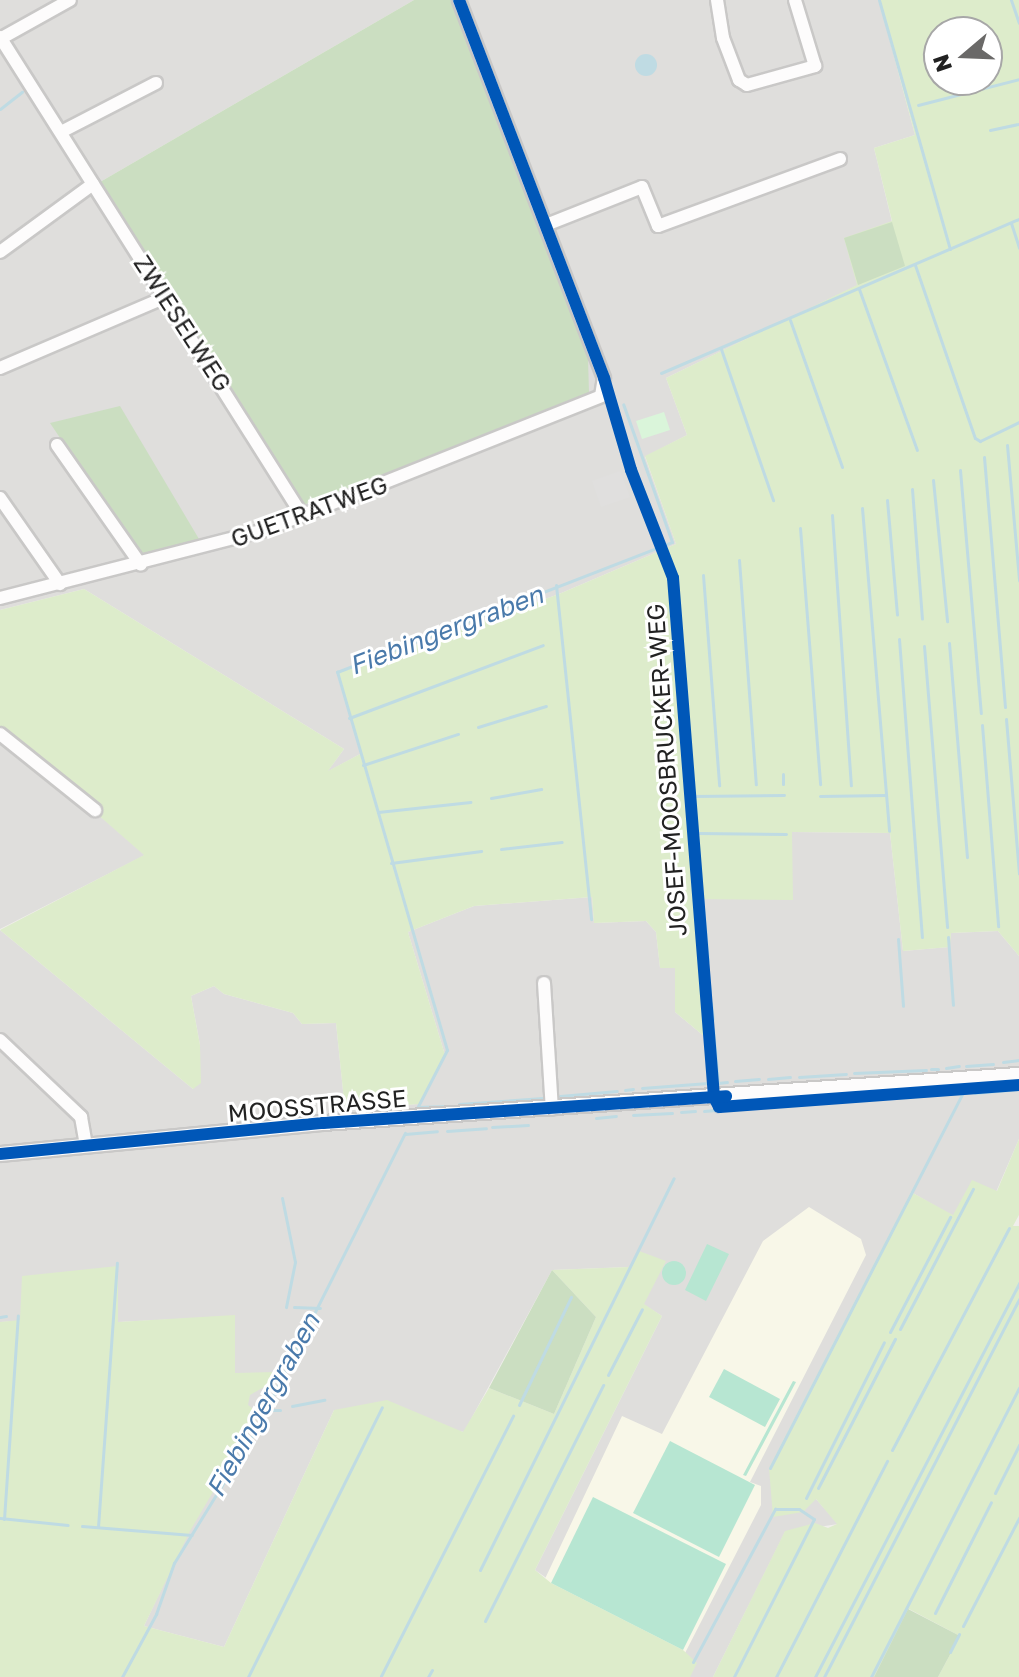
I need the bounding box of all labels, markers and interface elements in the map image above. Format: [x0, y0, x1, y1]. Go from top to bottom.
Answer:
north arrow [923, 16, 1003, 96]
text: N [926, 51, 957, 76]
street label: ZWIESELWEG [128, 250, 238, 396]
street label: GUETRATWEG [227, 469, 391, 553]
water label: Fiebingergraben [345, 579, 547, 681]
street label: JOSEF-MOOSBRUCKER-WEG [640, 603, 692, 937]
street label: MOOSSTRASSE [227, 1083, 407, 1127]
water label: Fiebingergraben [200, 1308, 326, 1502]

